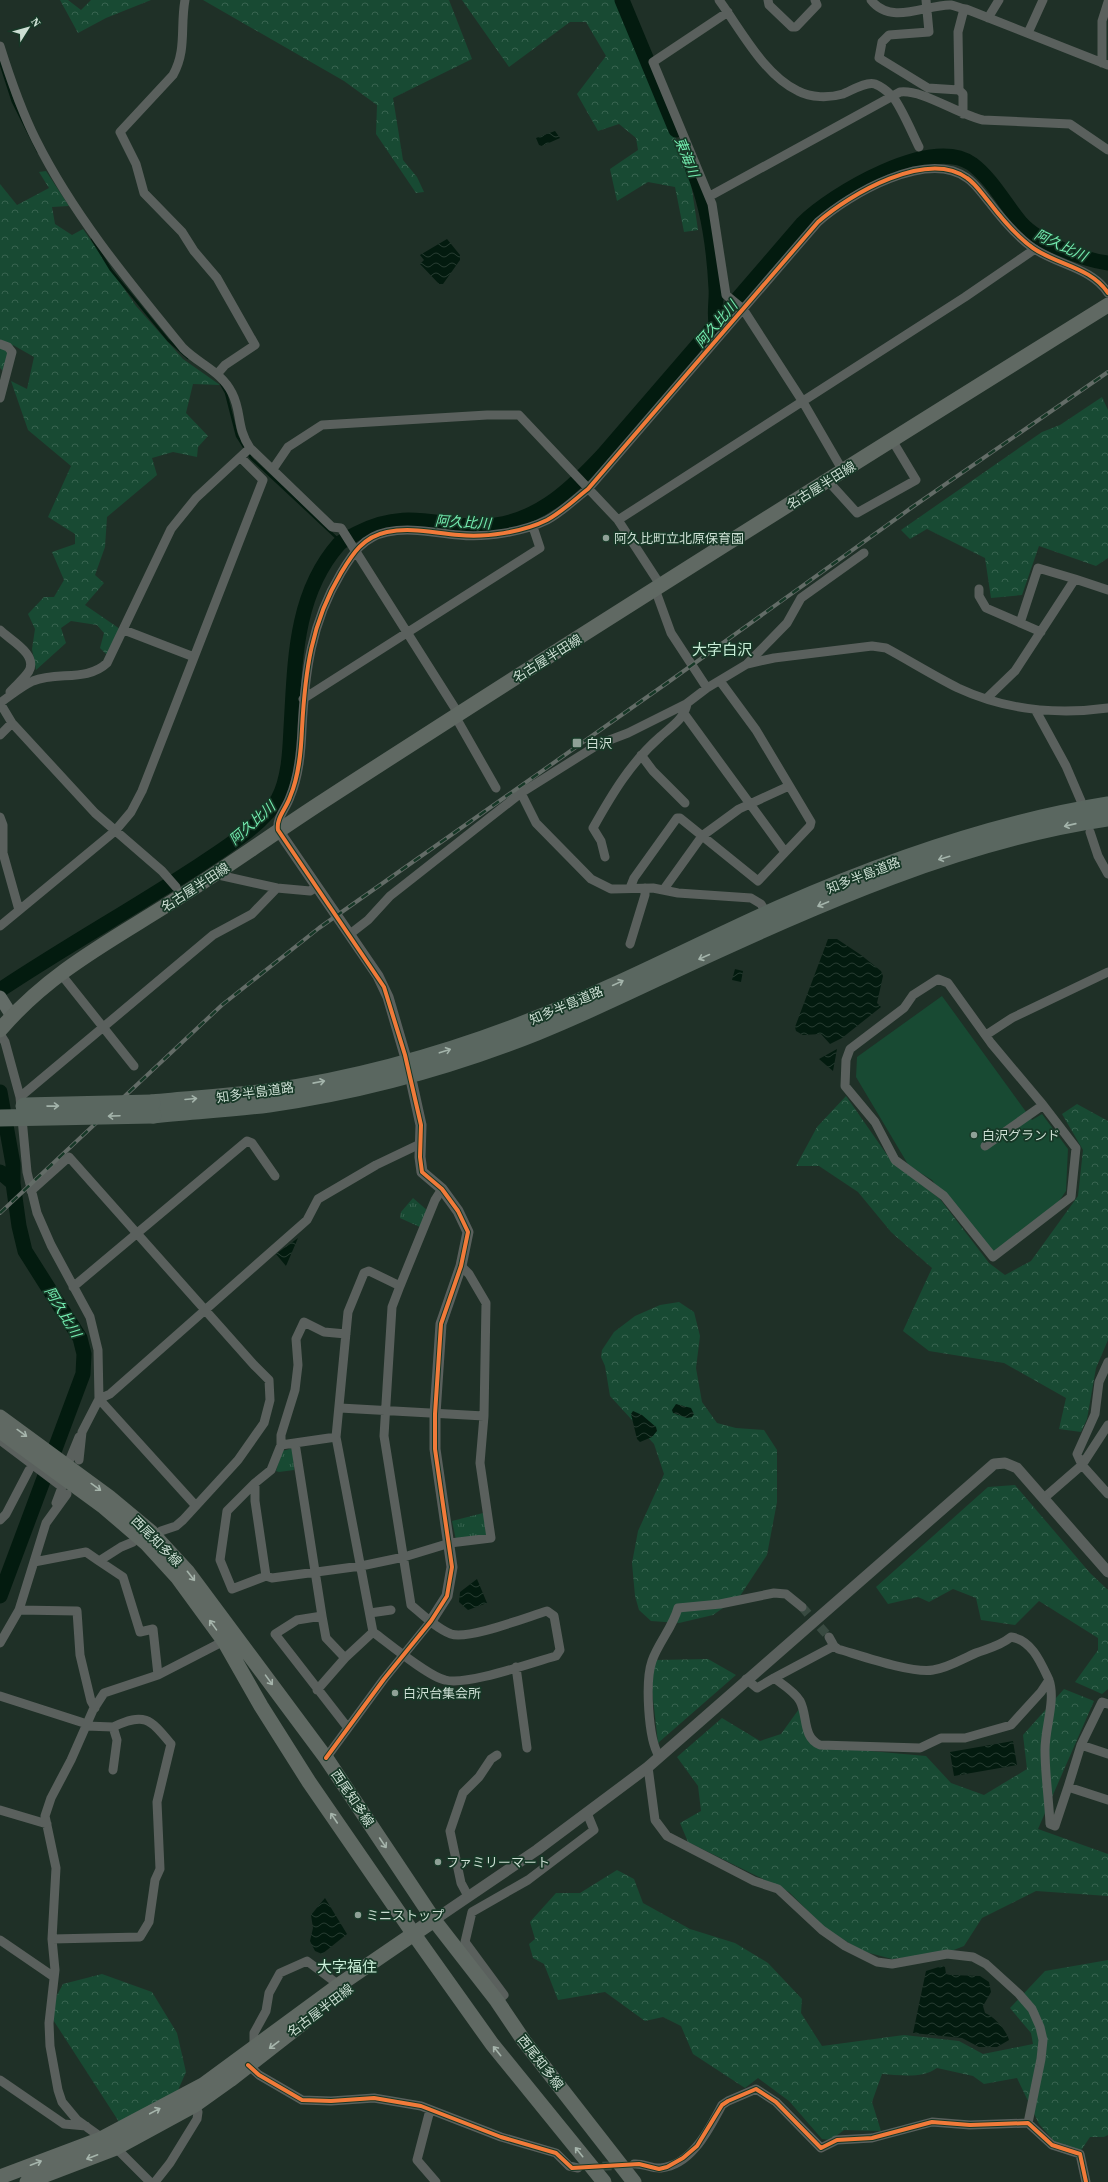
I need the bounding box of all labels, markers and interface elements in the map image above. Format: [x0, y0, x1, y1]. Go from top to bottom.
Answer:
north arrow [8, 8, 48, 48]
text: N [27, 15, 44, 30]
water label: 東海川 [670, 134, 705, 182]
water label: 阿久比川 [1031, 224, 1092, 267]
water label: 阿久比川 [690, 295, 743, 352]
street label: 名古屋半田線 [784, 458, 859, 513]
water label: 阿久比川 [435, 511, 493, 534]
place label: 阿久比町立北原保育園 [614, 530, 744, 547]
marker: 阿久比町立北原保育園 [601, 533, 611, 543]
street label: 名古屋半田線 [510, 631, 585, 686]
district label: 大字白沢 [692, 639, 752, 660]
place label: 白沢 [586, 735, 612, 752]
marker: 白沢 [571, 737, 583, 749]
water label: 阿久比川 [225, 795, 281, 849]
one-way arrow [1064, 822, 1077, 830]
street label: 知多半島道路 [824, 854, 903, 897]
one-way arrow [938, 855, 951, 862]
street label: 名古屋半田線 [158, 859, 233, 916]
one-way arrow [817, 901, 829, 908]
one-way arrow [698, 954, 710, 961]
one-way arrow [612, 979, 624, 986]
street label: 知多半島道路 [527, 982, 605, 1029]
one-way arrow [439, 1046, 451, 1054]
one-way arrow [312, 1078, 325, 1086]
street label: 知多半島道路 [215, 1079, 295, 1106]
one-way arrow [184, 1096, 197, 1103]
one-way arrow [46, 1102, 59, 1110]
one-way arrow [108, 1112, 121, 1120]
place label: 白沢グランド [982, 1127, 1060, 1144]
marker: 白沢グランド [969, 1130, 979, 1140]
water label: 阿久比川 [40, 1283, 87, 1343]
one-way arrow [16, 1429, 27, 1438]
one-way arrow [90, 1483, 101, 1491]
street label: 西尾知多線 [128, 1512, 186, 1570]
one-way arrow [186, 1570, 195, 1581]
one-way arrow [208, 1620, 217, 1631]
one-way arrow [264, 1674, 273, 1685]
place label: 白沢台集会所 [403, 1685, 481, 1702]
marker: 白沢台集会所 [390, 1688, 400, 1698]
street label: 西尾知多線 [327, 1767, 378, 1830]
one-way arrow [330, 1813, 338, 1824]
one-way arrow [379, 1838, 387, 1849]
place label: ファミリーマート [446, 1854, 550, 1871]
marker: ファミリーマート [433, 1857, 443, 1867]
place label: ミニストップ [366, 1907, 444, 1924]
marker: ミニストップ [353, 1910, 363, 1920]
district label: 大字福住 [317, 1956, 377, 1977]
street label: 名古屋半田線 [284, 1980, 357, 2041]
street label: 西尾知多線 [514, 2031, 567, 2093]
one-way arrow [268, 2041, 279, 2050]
one-way arrow [493, 2045, 502, 2056]
one-way arrow [149, 2107, 161, 2114]
one-way arrow [574, 2146, 583, 2157]
one-way arrow [87, 2154, 99, 2162]
one-way arrow [30, 2159, 42, 2167]

